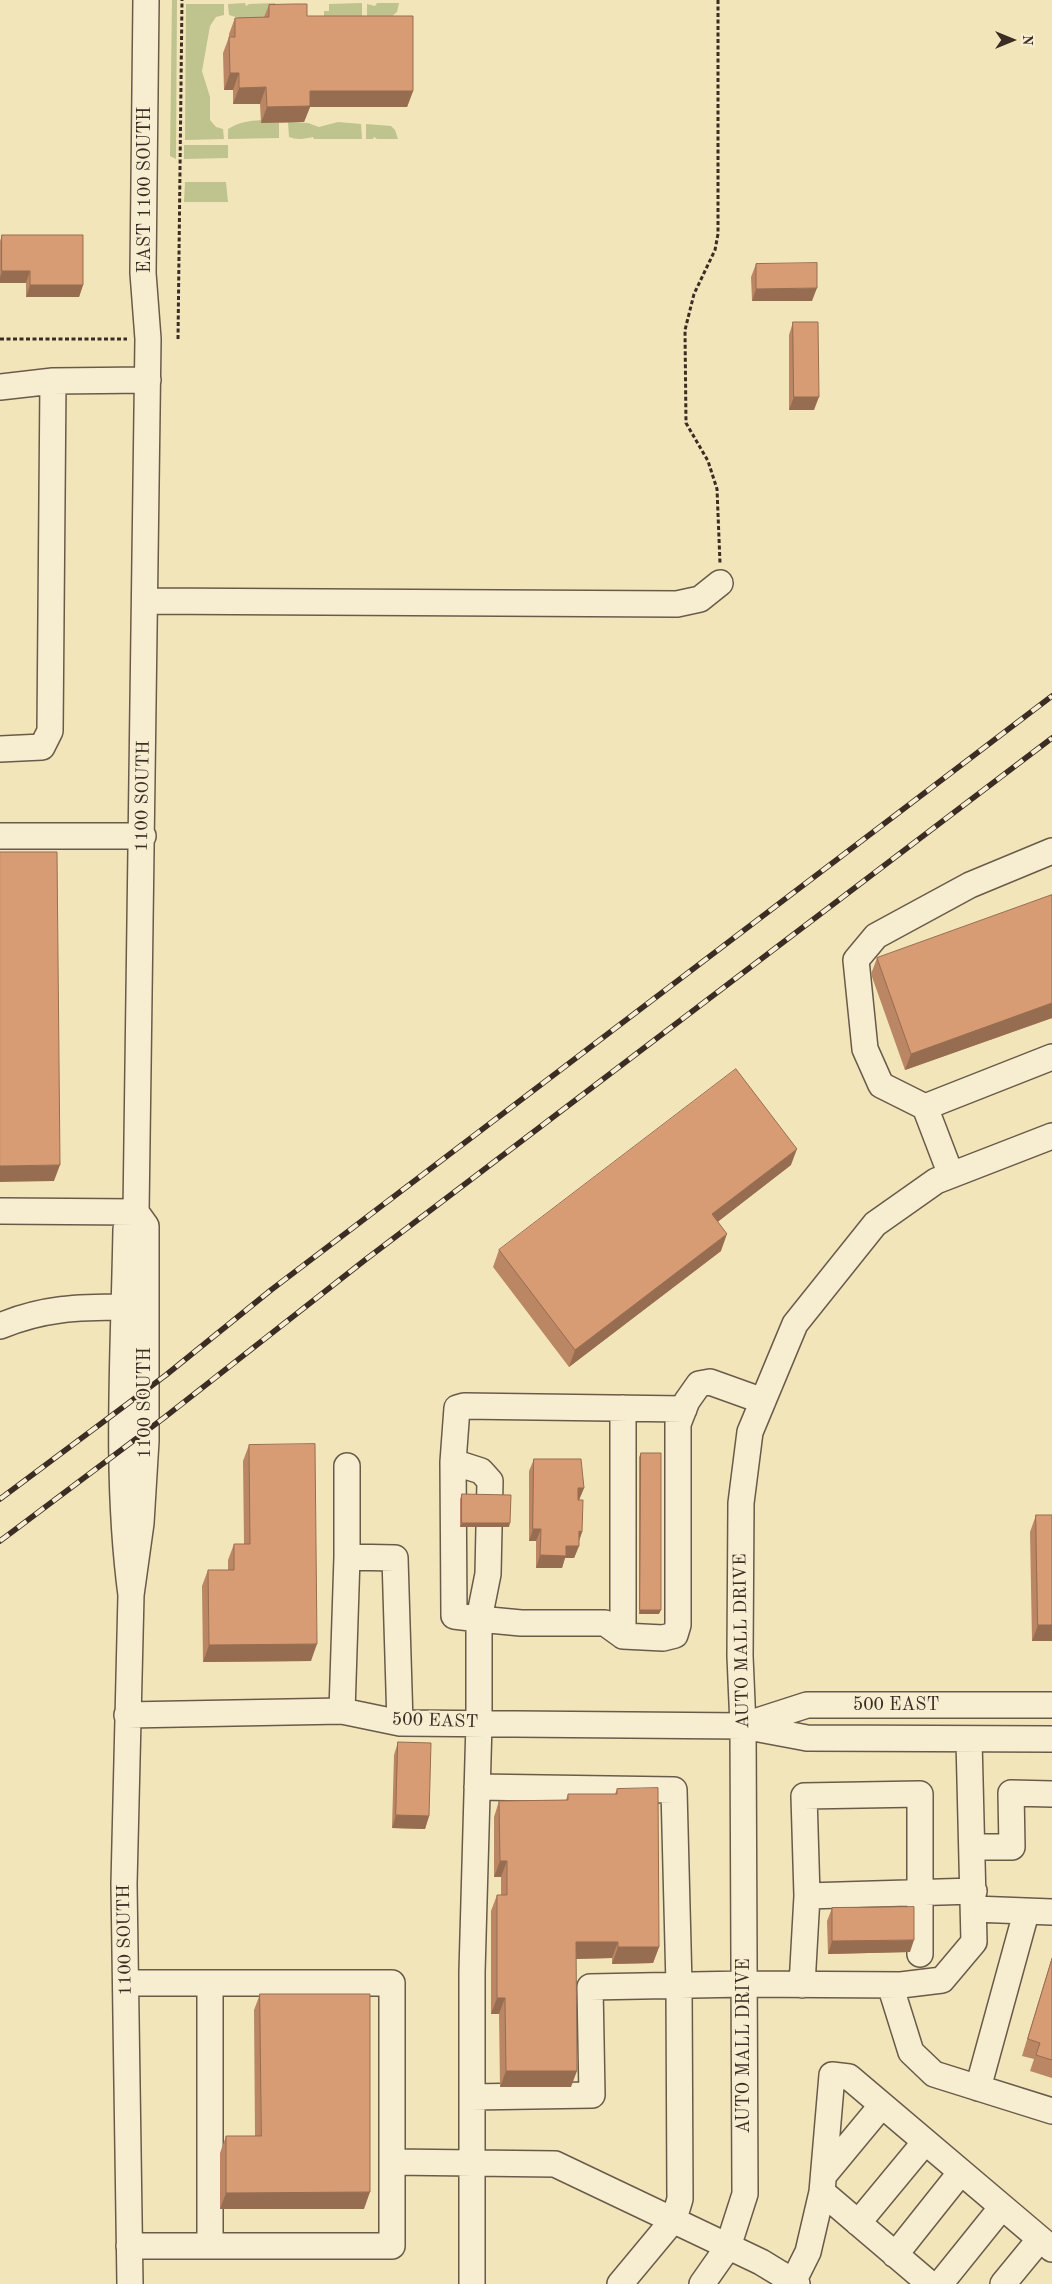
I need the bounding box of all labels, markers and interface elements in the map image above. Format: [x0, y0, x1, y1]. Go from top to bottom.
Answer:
north arrow [987, 15, 1037, 65]
text: N [1020, 35, 1034, 45]
street label: EAST 1100 SOUTH [134, 107, 156, 273]
street label: 1100 SOUTH [131, 740, 155, 852]
street label: 1100 SOUTH [134, 1347, 156, 1459]
street label: AUTO MALL DRIVE [730, 1553, 754, 1729]
street label: 500 EAST [853, 1694, 939, 1716]
street label: 500 EAST [391, 1709, 479, 1733]
street label: 1100 SOUTH [113, 1884, 137, 1996]
street label: AUTO MALL DRIVE [733, 1958, 755, 2134]

